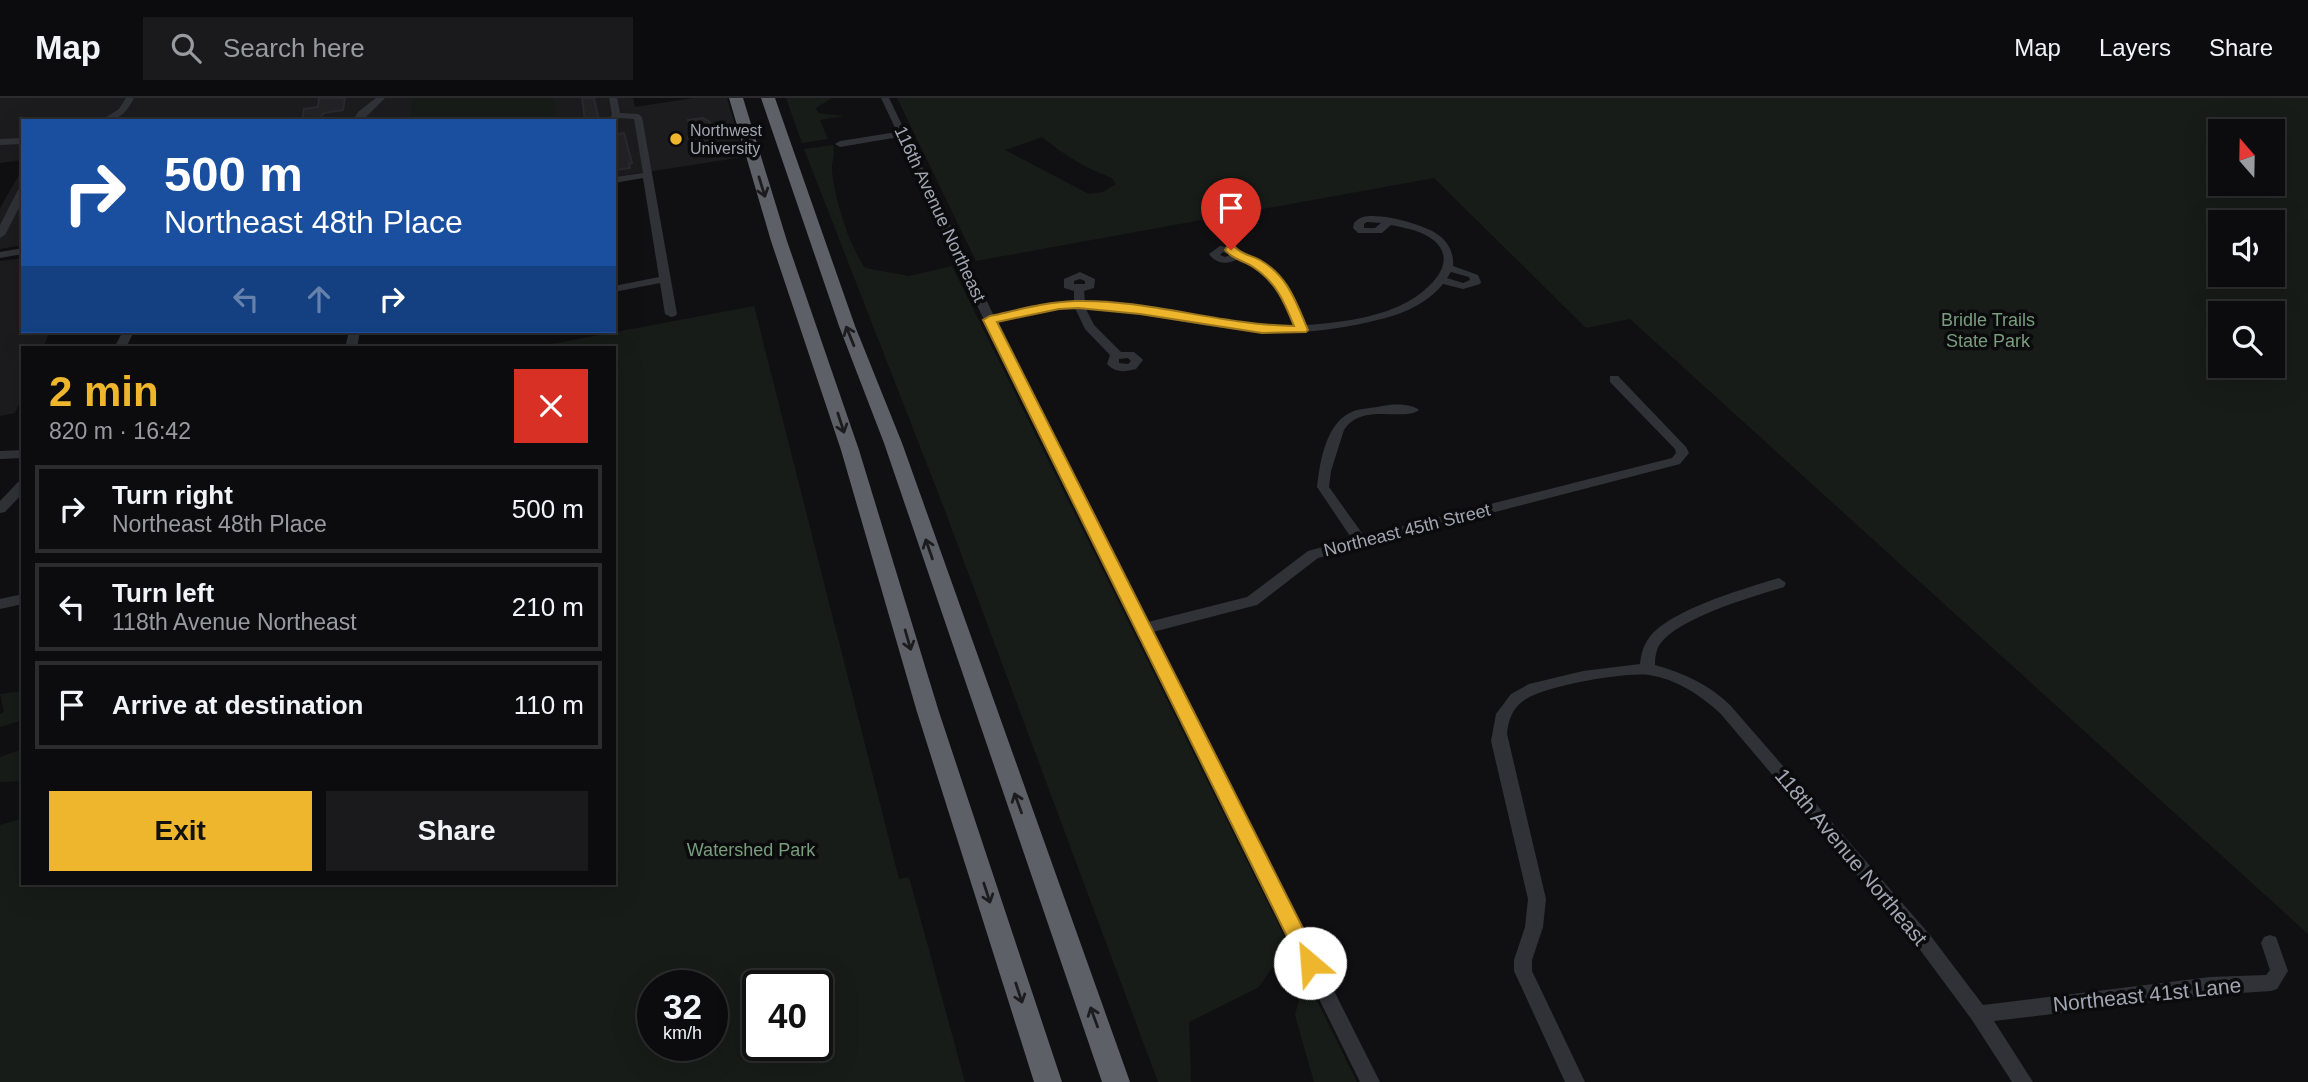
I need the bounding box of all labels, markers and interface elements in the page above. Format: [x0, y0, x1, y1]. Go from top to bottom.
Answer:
search box [143, 17, 633, 80]
text: Map [35, 29, 101, 66]
icon: search [167, 29, 205, 67]
text: Search here [223, 33, 365, 63]
text: Map [2014, 34, 2061, 61]
text: Layers [2099, 34, 2171, 61]
text: Share [2209, 34, 2273, 61]
north arrow [2208, 119, 2286, 196]
map controls [2208, 119, 2285, 378]
place label: Northwest University [690, 122, 763, 157]
street label: 116th Avenue Northeast [890, 123, 990, 305]
marker: Northwest University [668, 131, 684, 147]
icon: right [49, 147, 140, 238]
text: 500 m [164, 147, 303, 201]
one-way arrow [757, 176, 770, 198]
pin [1201, 178, 1261, 250]
icon: arrive [1212, 189, 1250, 227]
text: Northeast 48th Place [164, 204, 463, 240]
button: sound [2208, 210, 2285, 287]
icon: left [227, 280, 265, 318]
icon: ahead [300, 280, 338, 318]
icon: right [373, 280, 411, 318]
button: search [2208, 301, 2285, 378]
park label: Bridle Trails State Park [1941, 310, 2035, 351]
one-way arrow [843, 325, 856, 347]
text: 2 min [49, 368, 159, 415]
button: close [514, 369, 588, 443]
one-way arrow [835, 411, 848, 433]
text: 820 m · 16:42 [49, 418, 191, 444]
text: Turn right [112, 480, 233, 510]
icon: right [53, 490, 91, 528]
text: 500 m [512, 494, 584, 524]
street label: Northeast 45th Street [1322, 500, 1492, 560]
text: Northeast 48th Place [112, 511, 327, 537]
one-way arrow [922, 538, 934, 560]
text: Turn left [112, 578, 214, 608]
icon: left [53, 588, 91, 626]
text: 210 m [512, 592, 584, 622]
text: 118th Avenue Northeast [112, 609, 357, 635]
one-way arrow [902, 629, 915, 651]
icon: arrive [53, 686, 91, 724]
text: Arrive at destination [112, 690, 363, 720]
text: 110 m [514, 690, 584, 720]
street label: 118th Avenue Northeast [1771, 764, 1932, 950]
button: Exit [49, 791, 312, 871]
button: Share [326, 791, 588, 871]
one-way arrow [1010, 793, 1023, 815]
park label: Watershed Park [687, 840, 816, 860]
one-way arrow [981, 882, 994, 904]
position arrow [1273, 926, 1347, 1000]
speed limit sign: 40 [742, 970, 833, 1061]
street label: Northeast 41st Lane [2052, 973, 2242, 1016]
one-way arrow [1013, 982, 1026, 1004]
text: 32 [663, 987, 702, 1026]
one-way arrow [1087, 1007, 1099, 1029]
text: km/h [663, 1023, 702, 1043]

